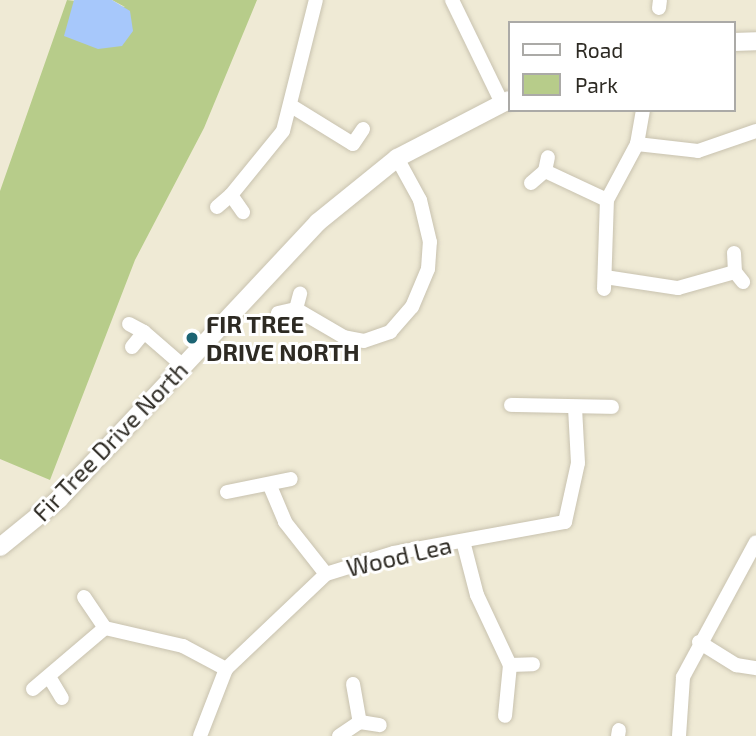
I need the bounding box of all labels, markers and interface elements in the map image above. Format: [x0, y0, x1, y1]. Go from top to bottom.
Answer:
legend [508, 21, 735, 112]
text: Road [575, 37, 623, 62]
text: Park [575, 72, 618, 97]
place label: FIR TREE DRIVE NORTH [206, 310, 360, 366]
marker: FIR TREE DRIVE NORTH [184, 330, 200, 346]
street label: Fir Tree Drive North [26, 355, 194, 527]
street label: Wood Lea [344, 530, 454, 582]

